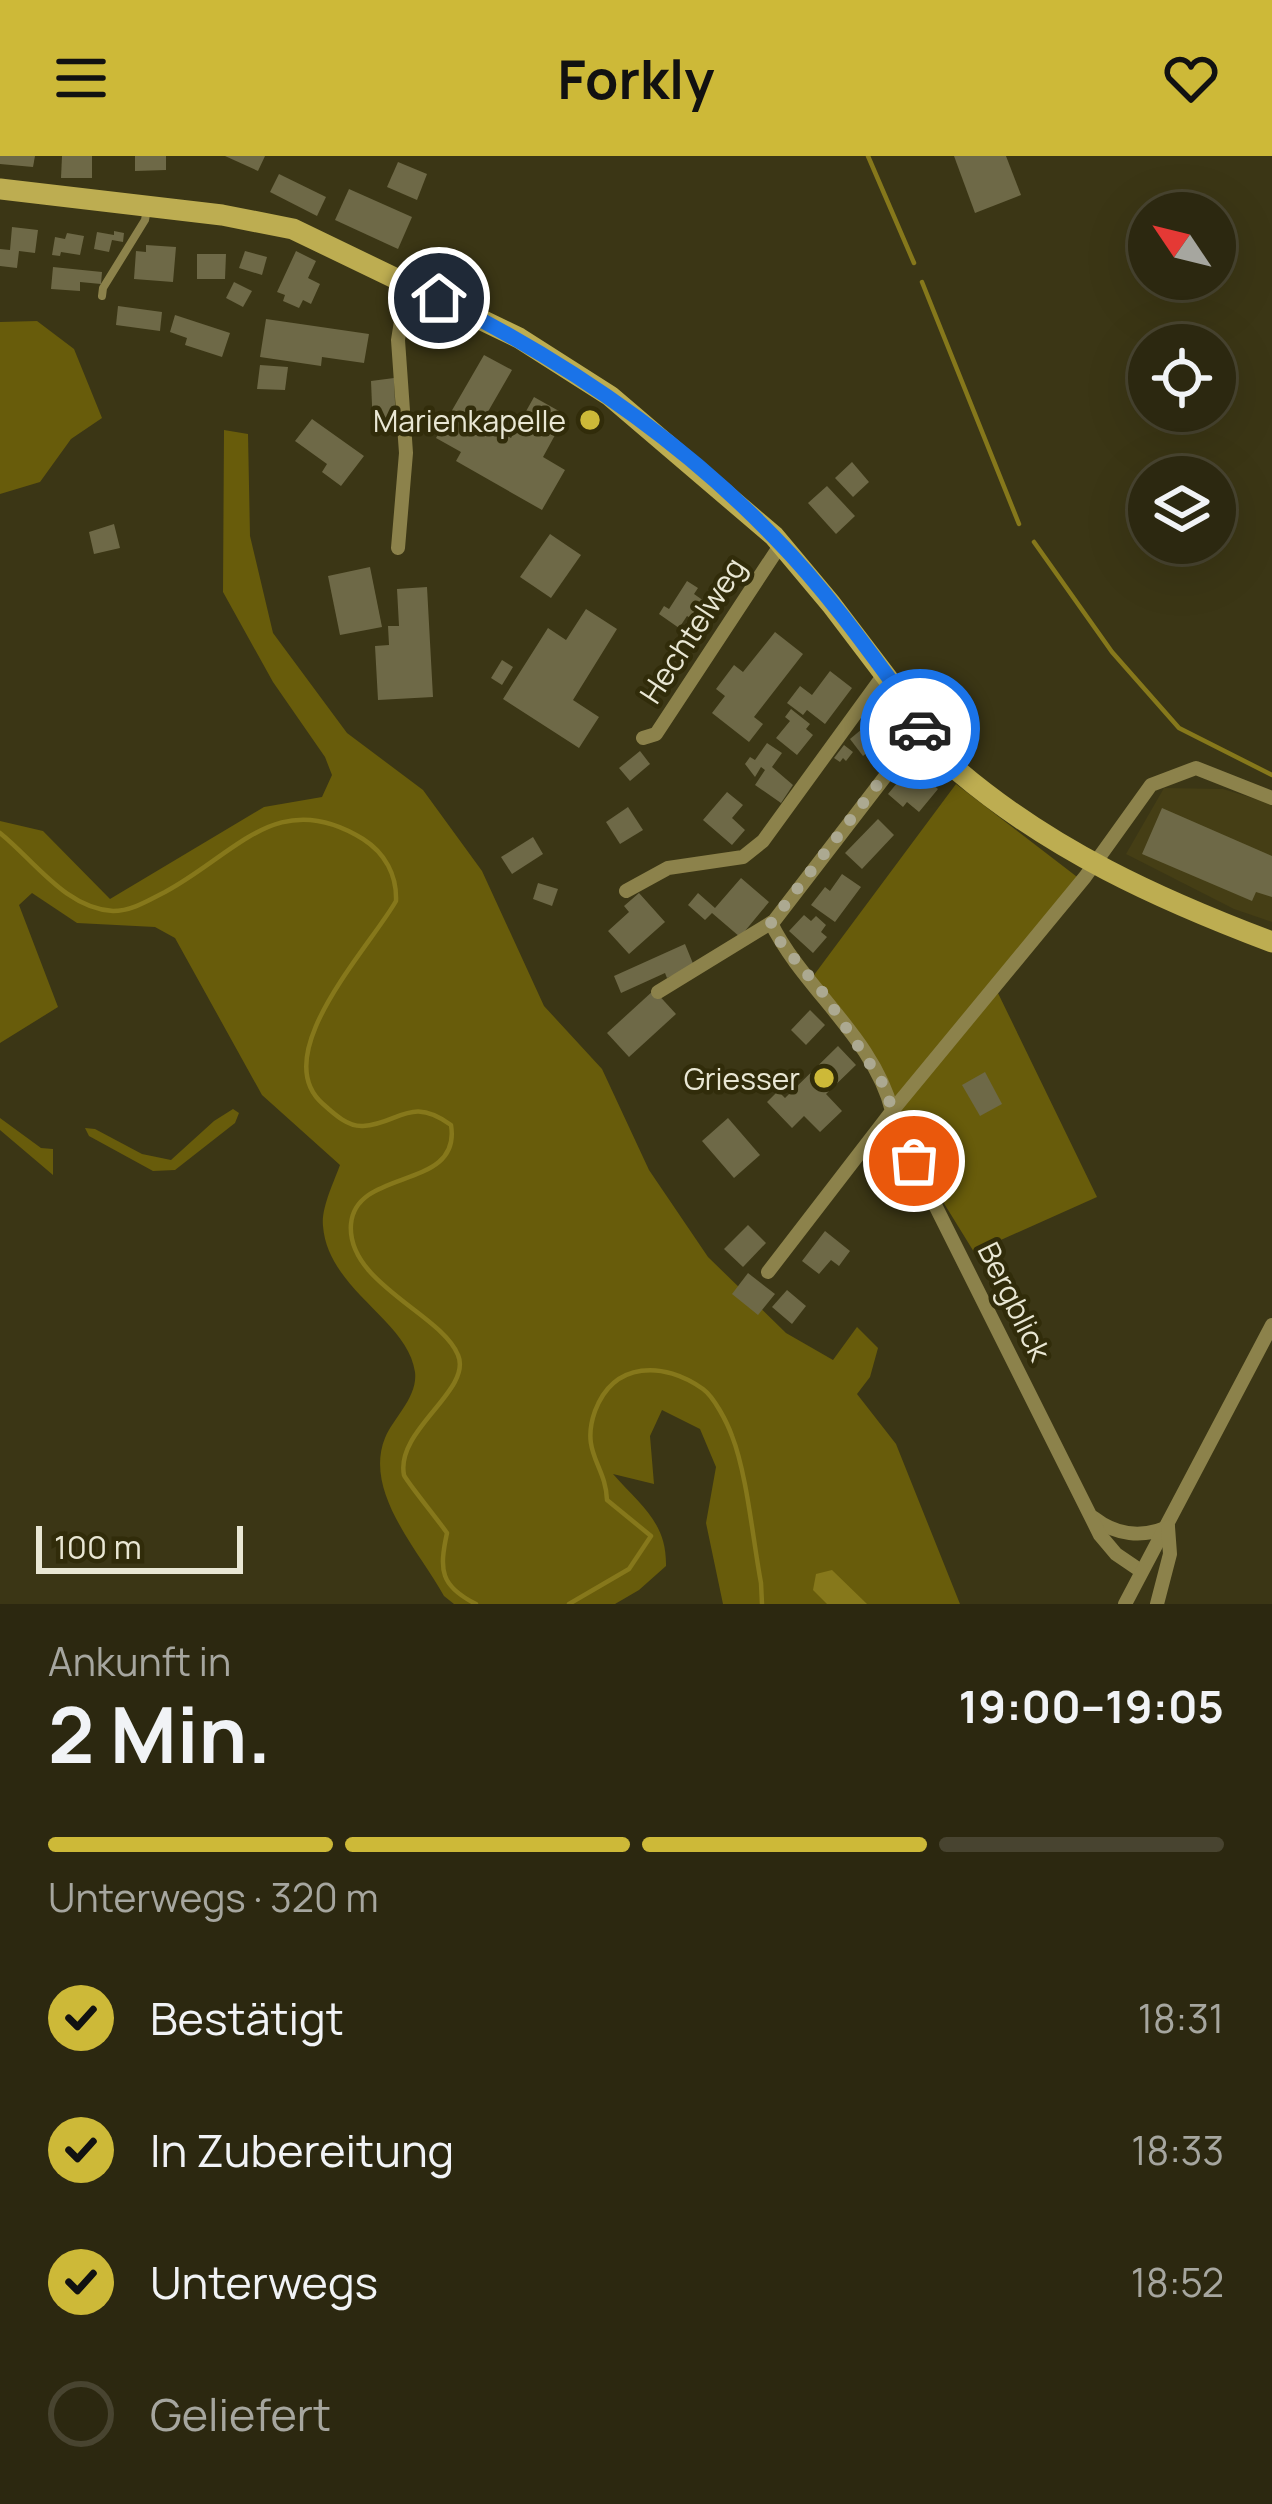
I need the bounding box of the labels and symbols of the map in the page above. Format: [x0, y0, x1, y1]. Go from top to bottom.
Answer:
north arrow [1128, 192, 1236, 300]
pin [388, 247, 490, 349]
place label: Marienkapelle [373, 400, 566, 441]
marker: Marienkapelle [577, 407, 603, 433]
street label: Hechtelweg [630, 549, 754, 711]
courier [860, 669, 980, 789]
place label: Griesser [684, 1058, 800, 1099]
marker: Griesser [811, 1065, 837, 1091]
pin [863, 1110, 965, 1212]
street label: Bergblick [969, 1235, 1062, 1368]
scale bar [36, 1520, 243, 1573]

